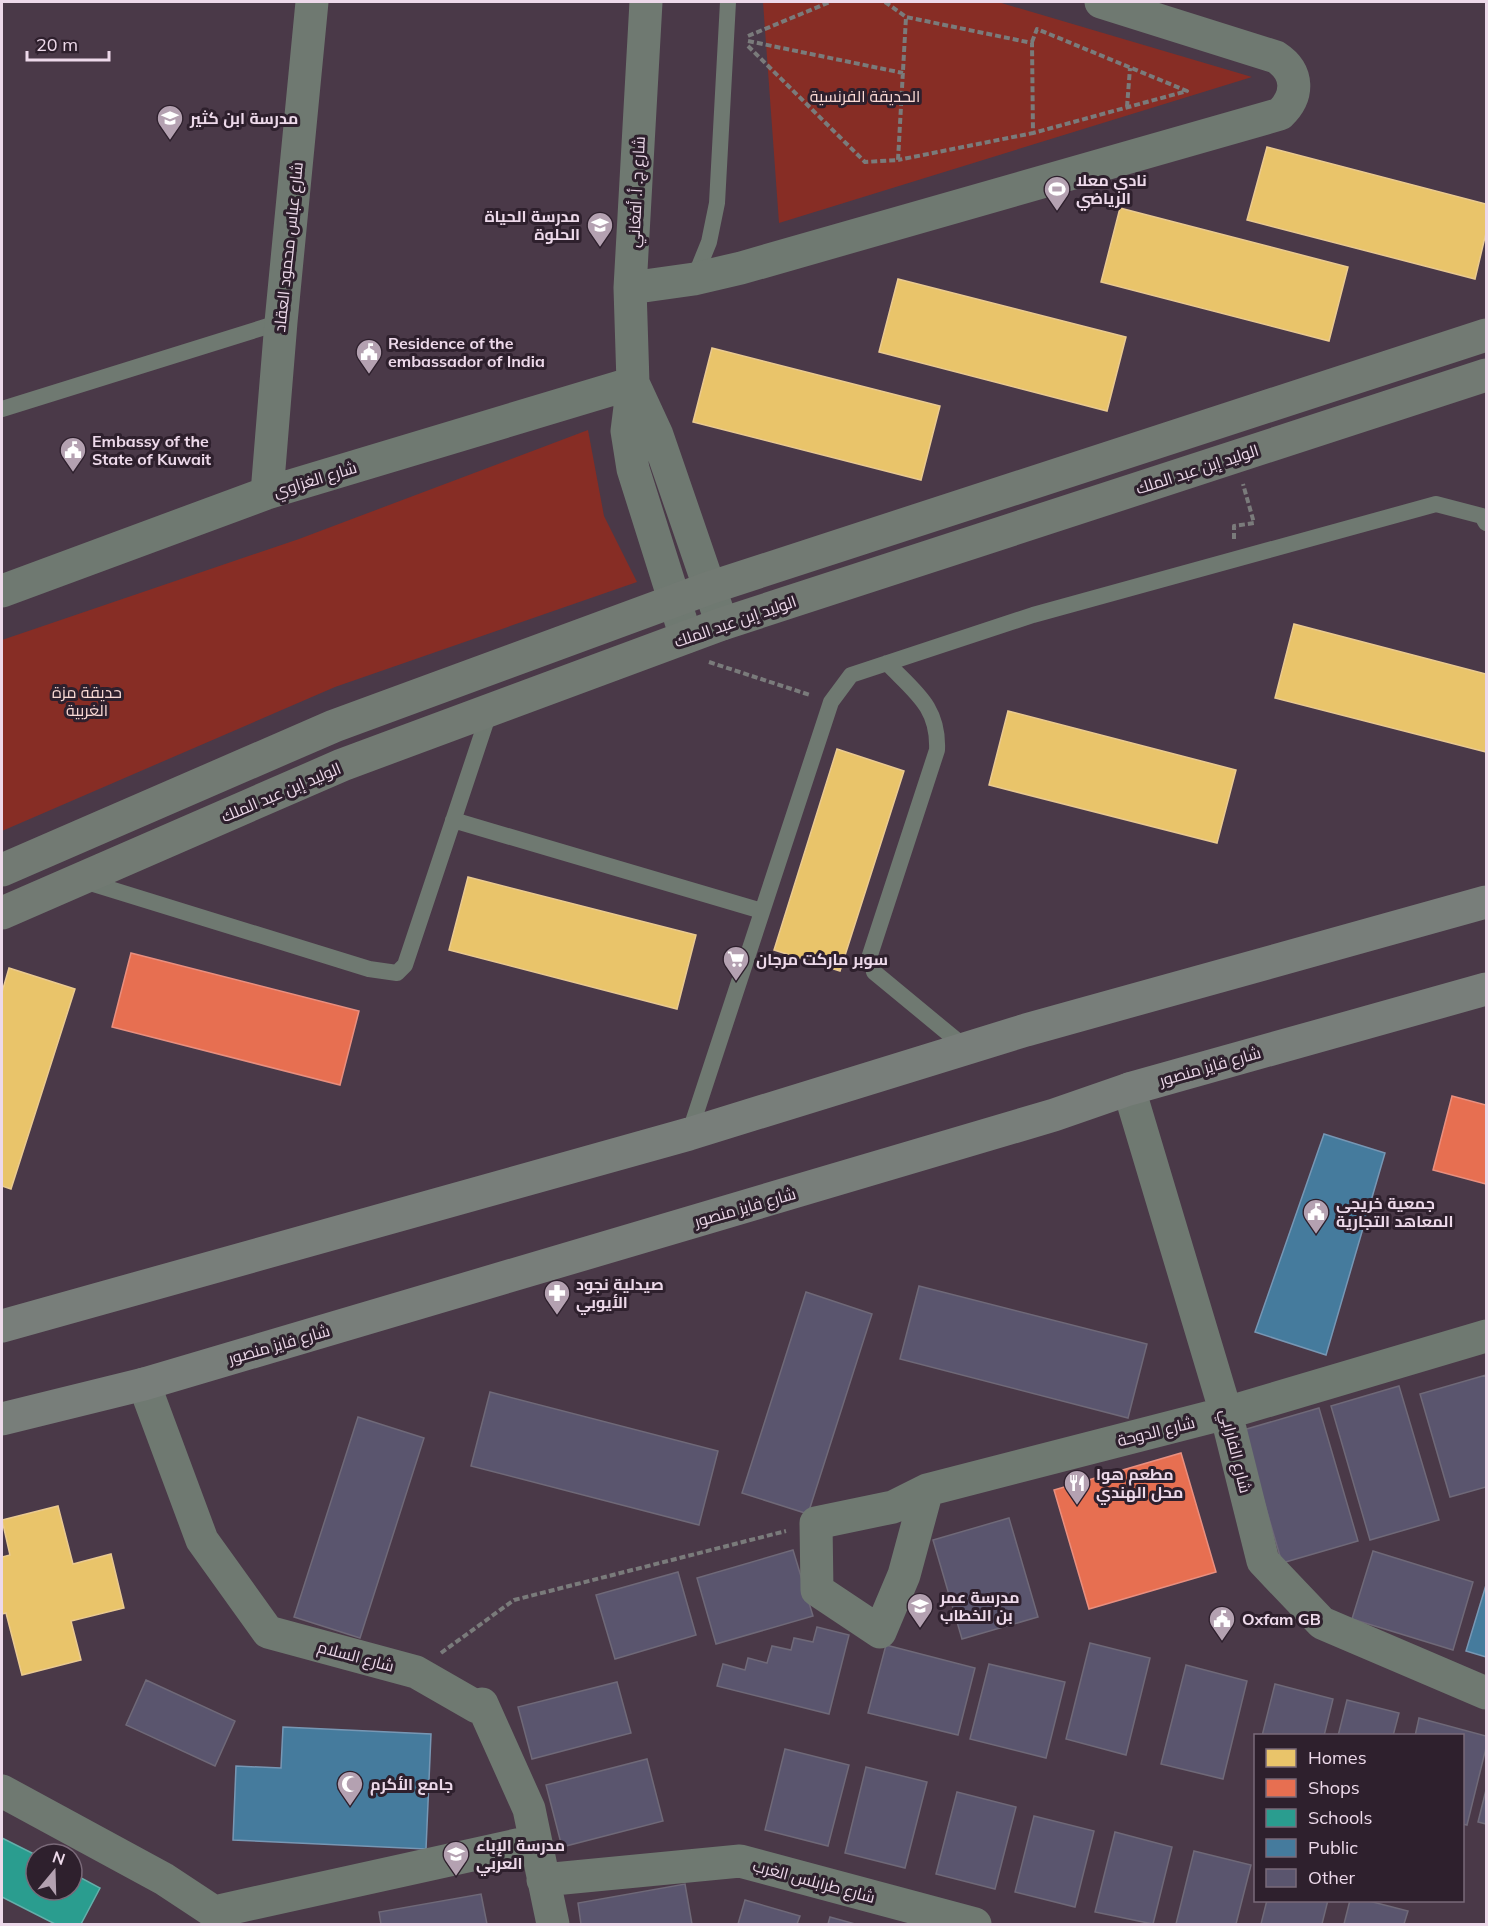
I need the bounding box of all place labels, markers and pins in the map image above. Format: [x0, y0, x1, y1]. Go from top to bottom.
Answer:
school or university icon: مدرسة ابن كثير [155, 103, 185, 141]
place label: مدرسة ابن كثير [189, 108, 298, 128]
place label: نادي معلا الرياضي [1076, 170, 1147, 211]
sports icon: نادي معلا الرياضي [1042, 174, 1072, 212]
place label: مدرسة الحياة الحلوة [484, 206, 580, 244]
school or university icon: مدرسة الحياة الحلوة [585, 210, 615, 248]
place label: Residence of the embassador of India [388, 333, 545, 371]
public building icon: Residence of the embassador of India [354, 337, 384, 375]
place label: Embassy of the State of Kuwait [92, 431, 211, 469]
public building icon: Embassy of the State of Kuwait [58, 435, 88, 473]
supermarket icon: سوبر ماركت مرجان [721, 944, 751, 982]
place label: سوبر ماركت مرجان [756, 949, 888, 969]
place label: جمعية خريجي المعاهد التجارية [1336, 1193, 1453, 1231]
public building icon: جمعية خريجي المعاهد التجارية [1301, 1197, 1331, 1235]
place label: صيدلية نجود الأيوبي [576, 1274, 664, 1315]
pharmacy icon: صيدلية نجود الأيوبي [542, 1278, 572, 1316]
place label: مطعم هوا محل الهندي [1096, 1464, 1183, 1505]
restaurant icon: مطعم هوا محل الهندي [1062, 1468, 1092, 1506]
place label: مدرسة عمر بن الخطاب [939, 1587, 1020, 1625]
school or university icon: مدرسة عمر بن الخطاب [905, 1591, 935, 1629]
public building icon: Oxfam GB [1207, 1604, 1237, 1642]
place label: Oxfam GB [1242, 1609, 1321, 1629]
mosque icon: جامع الأكرم [335, 1769, 365, 1807]
place label: جامع الأكرم [370, 1774, 453, 1796]
place label: مدرسة الإباء العربي [476, 1835, 565, 1876]
school or university icon: مدرسة الإباء العربي [441, 1839, 471, 1877]

